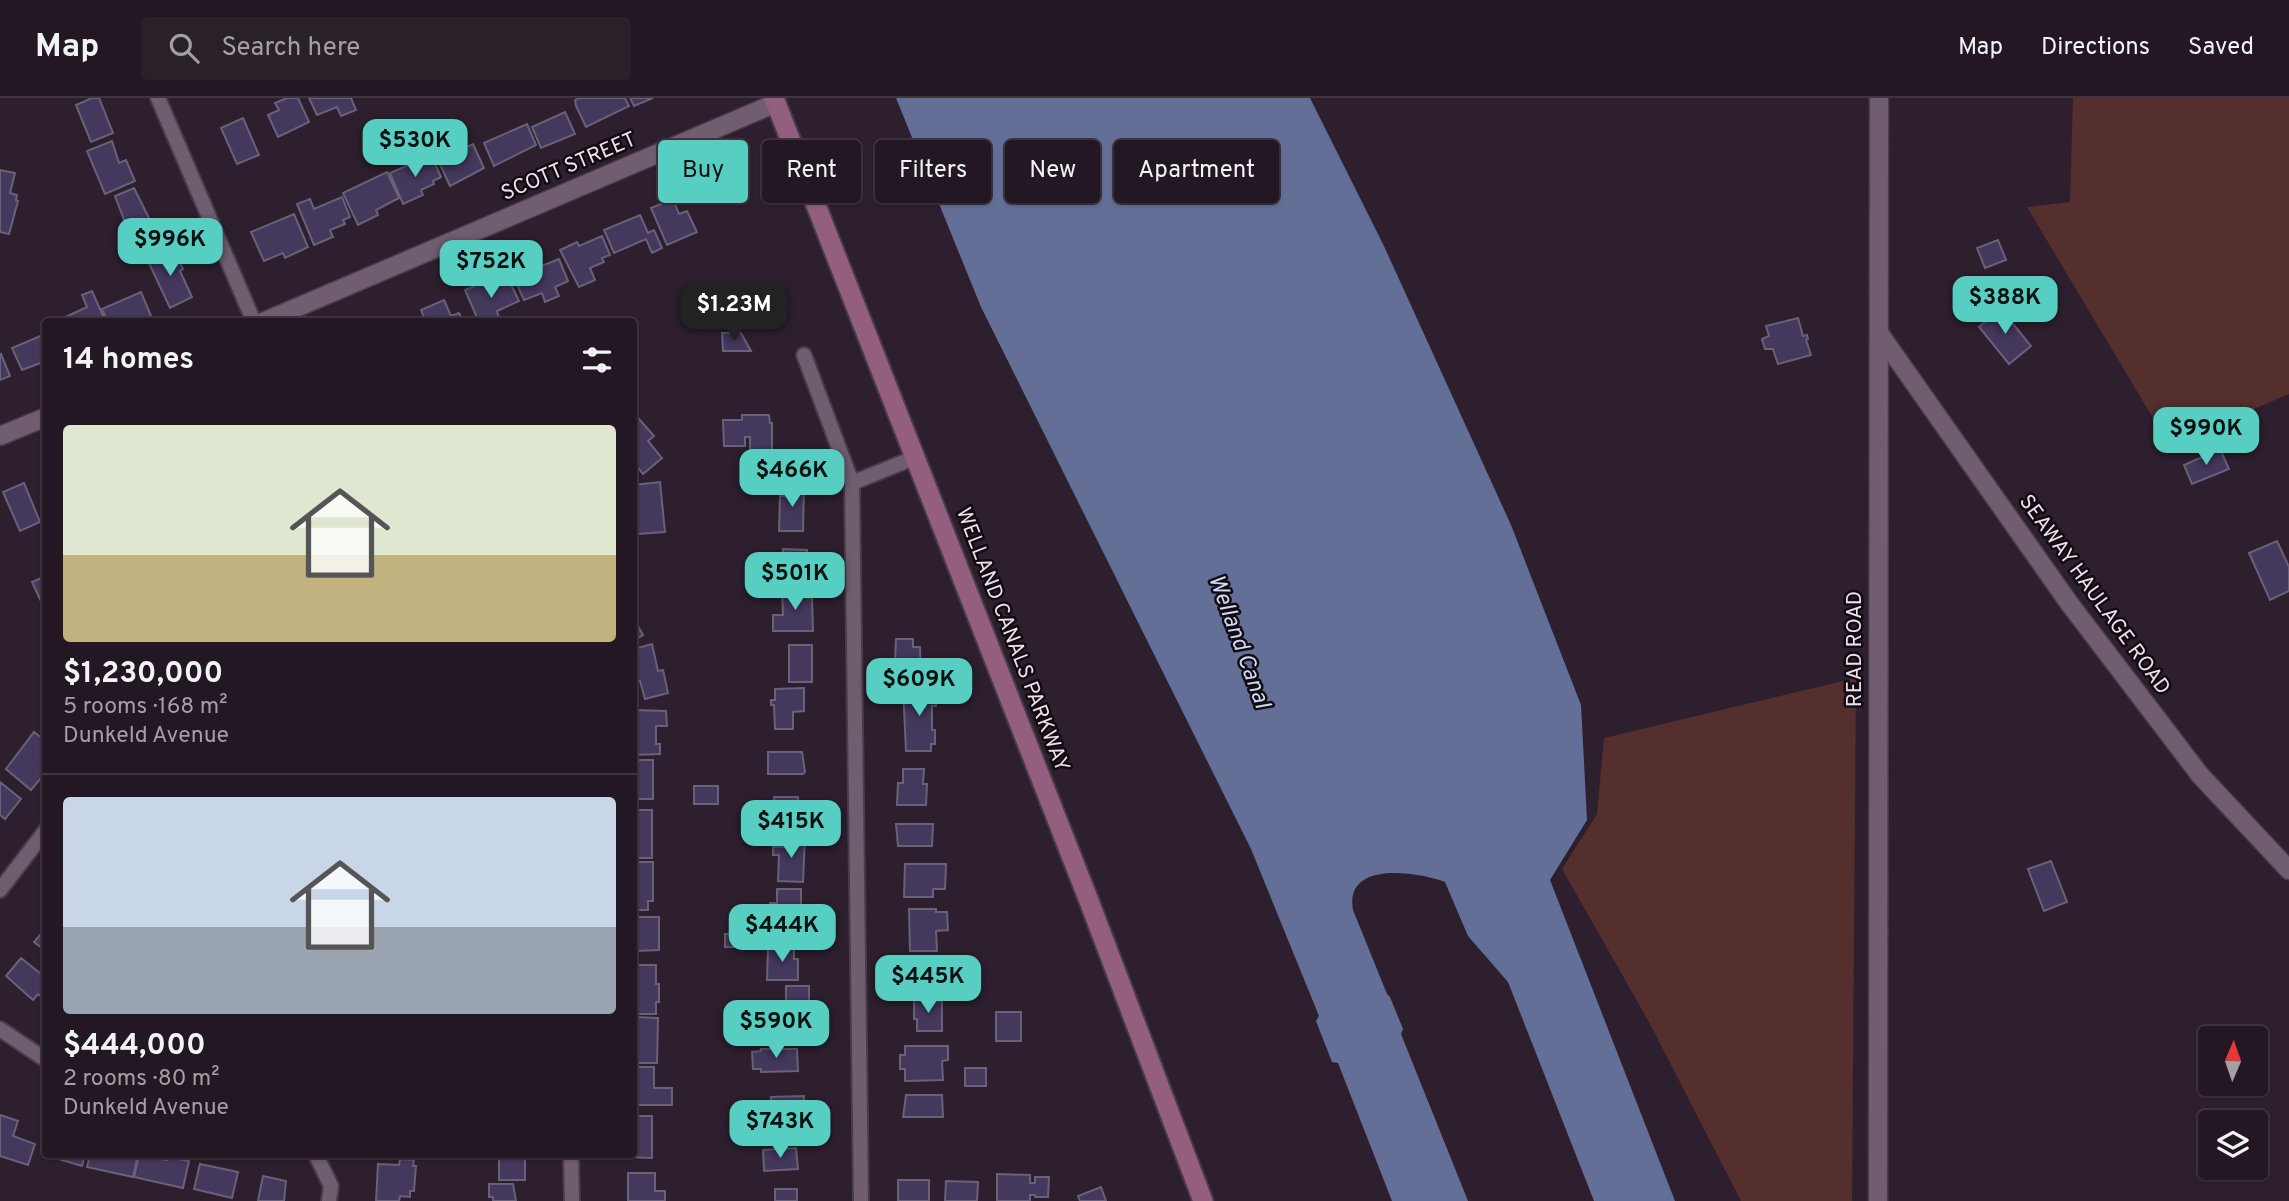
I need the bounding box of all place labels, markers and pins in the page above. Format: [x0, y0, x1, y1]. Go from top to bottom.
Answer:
pin: $530K [366, 120, 464, 179]
pin: $996K [121, 218, 219, 278]
pin: $752K [442, 240, 540, 300]
pin: $388K [1956, 276, 2054, 336]
pin: $1.23M [677, 284, 791, 343]
pin: $990K [2157, 408, 2255, 467]
pin: $466K [743, 450, 841, 509]
pin: $501K [746, 552, 844, 612]
pin: $609K [870, 658, 968, 718]
pin: $415K [742, 800, 840, 860]
pin: $444K [733, 904, 831, 964]
pin: $445K [879, 956, 977, 1015]
pin: $590K [727, 1000, 825, 1060]
pin: $743K [731, 1100, 829, 1160]

